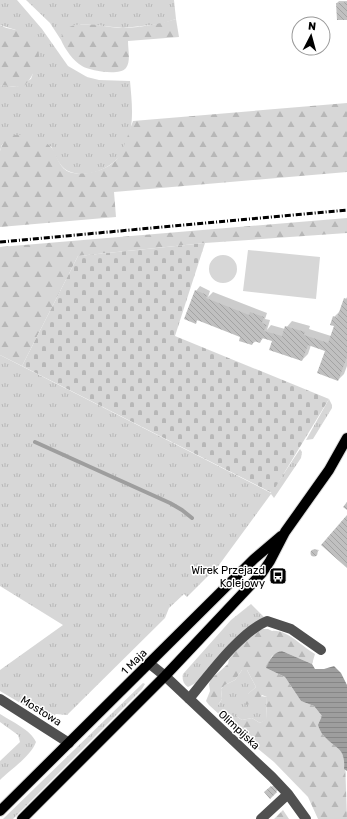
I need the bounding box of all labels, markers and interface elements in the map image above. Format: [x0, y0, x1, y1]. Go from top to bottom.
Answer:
north arrow [291, 16, 331, 56]
text: N [307, 20, 317, 33]
place label: Wirek Przejazd Kolejowy [191, 564, 265, 590]
bus stop icon: Wirek Przejazd Kolejowy [268, 566, 288, 586]
street label: 1 Maja [118, 646, 150, 678]
street label: Mostowa [18, 693, 64, 729]
street label: Olimpijska [216, 708, 262, 752]

